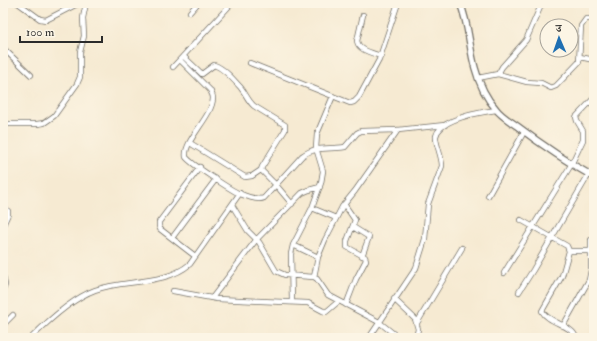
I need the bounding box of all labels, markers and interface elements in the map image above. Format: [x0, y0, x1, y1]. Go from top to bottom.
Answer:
scale bar [20, 18, 102, 44]
north arrow [539, 18, 579, 58]
text: उ [555, 22, 563, 35]
text: 100 m [26, 25, 55, 40]

